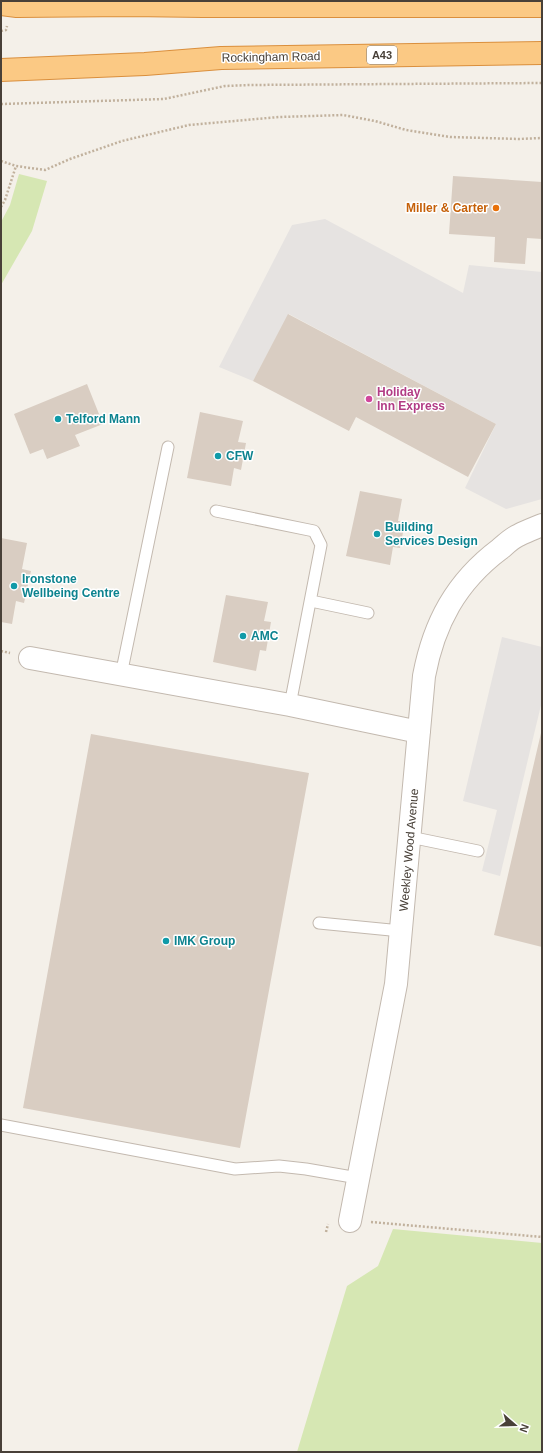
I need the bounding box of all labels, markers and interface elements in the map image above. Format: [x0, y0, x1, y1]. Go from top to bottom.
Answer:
road number: A43 [367, 46, 397, 64]
street label: Rockingham Road [222, 49, 320, 65]
place label: Miller & Carter [406, 201, 488, 215]
marker: Miller & Carter [491, 203, 501, 213]
place label: Holiday Inn Express [377, 385, 445, 413]
marker: Holiday Inn Express [364, 394, 374, 404]
place label: Telford Mann [66, 412, 140, 426]
marker: Telford Mann [53, 414, 63, 424]
place label: CFW [226, 449, 254, 463]
marker: CFW [213, 451, 223, 461]
place label: Building Services Design [385, 520, 478, 548]
marker: Building Services Design [372, 529, 382, 539]
place label: Ironstone Wellbeing Centre [22, 572, 120, 600]
marker: Ironstone Wellbeing Centre [9, 581, 19, 591]
place label: AMC [251, 629, 279, 643]
marker: AMC [238, 631, 248, 641]
street label: Weekley Wood Avenue [397, 788, 421, 912]
place label: IMK Group [174, 934, 235, 948]
marker: IMK Group [161, 936, 171, 946]
north arrow [495, 1405, 535, 1445]
text: N [517, 1423, 531, 1434]

